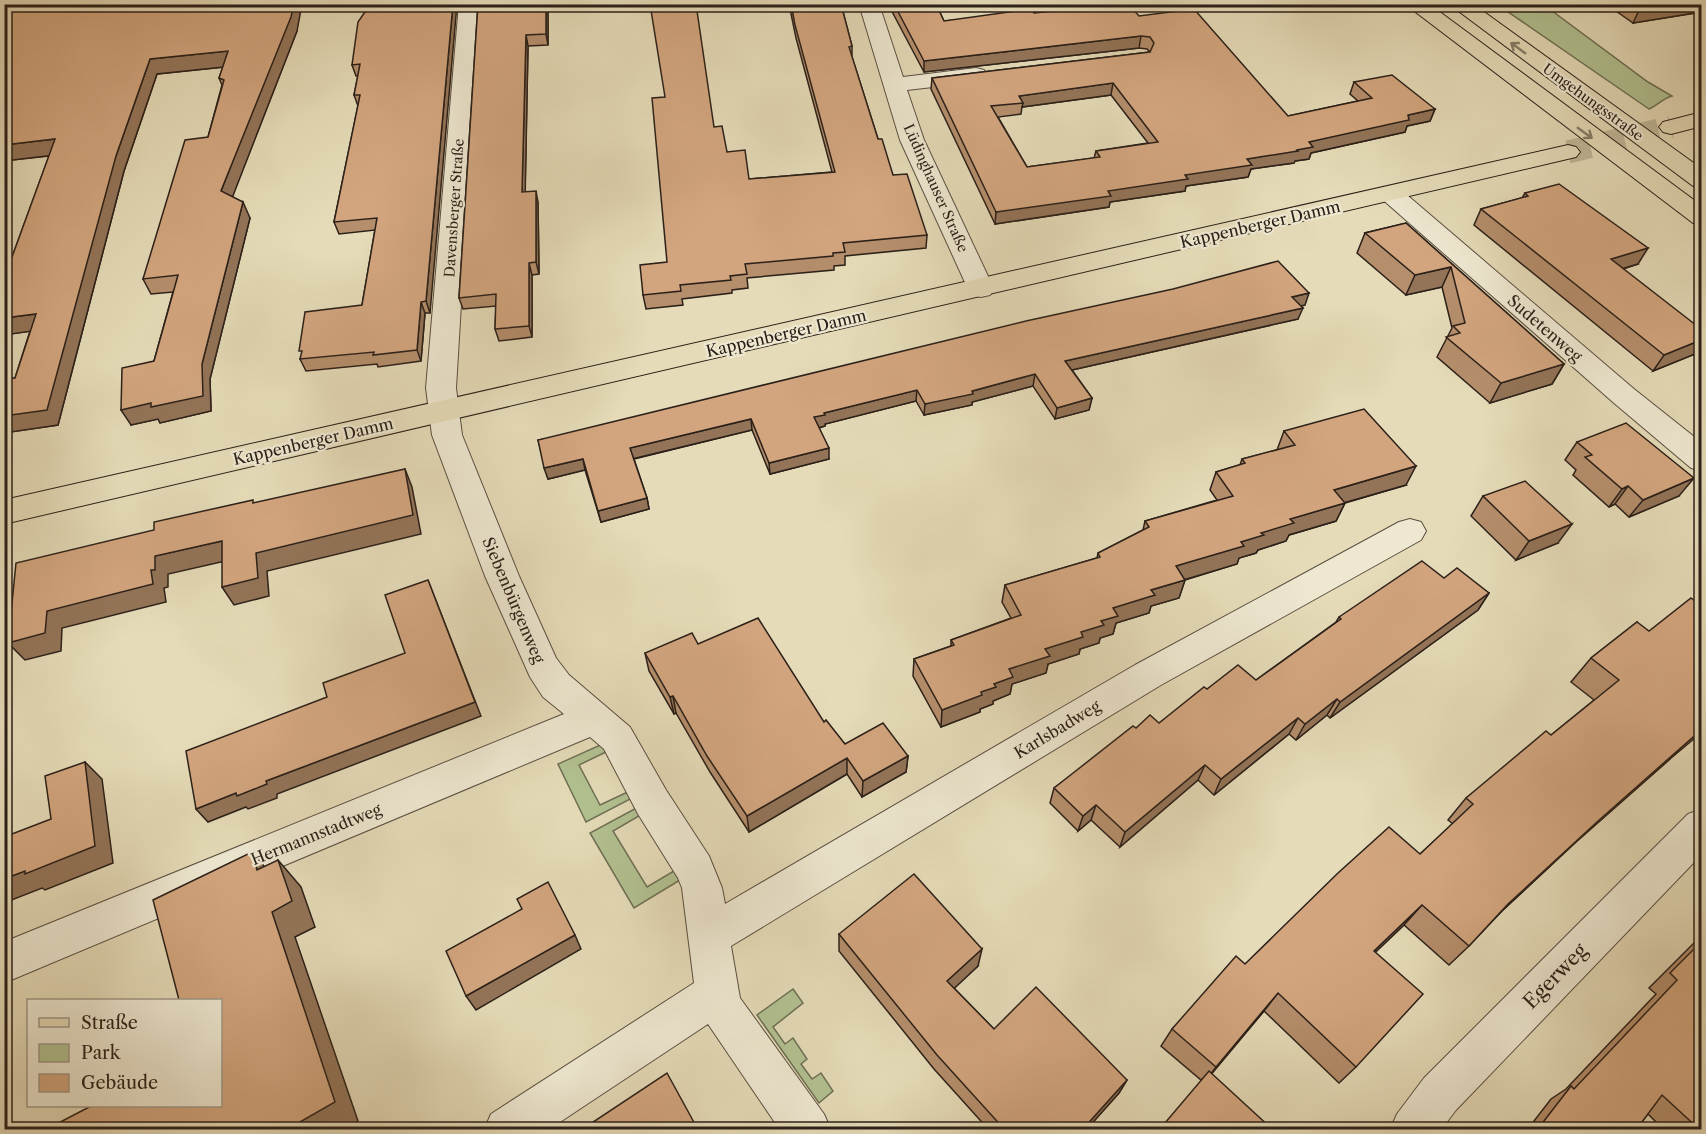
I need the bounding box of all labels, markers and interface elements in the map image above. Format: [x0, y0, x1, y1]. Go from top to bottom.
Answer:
one-way arrow [1511, 42, 1527, 54]
street label: Umgehungsstraße [1539, 59, 1647, 145]
street label: Lüdinghauser Straße [900, 121, 972, 255]
one-way arrow [1577, 127, 1593, 139]
street label: Davensberger Straße [440, 138, 468, 278]
street label: Kappenberger Damm [1178, 196, 1342, 252]
street label: Sudetenweg [1504, 290, 1587, 366]
street label: Kappenberger Damm [704, 305, 868, 361]
street label: Kappenberger Damm [231, 413, 395, 469]
street label: Siebenbürgenweg [478, 534, 550, 667]
street label: Karlsbadweg [1010, 695, 1104, 763]
street label: Hermannstadtweg [248, 798, 385, 869]
street label: Egerweg [1518, 938, 1592, 1014]
legend [27, 999, 222, 1107]
text: Straße [81, 1012, 138, 1034]
text: Park [81, 1042, 122, 1064]
text: Gebäude [81, 1072, 158, 1094]

